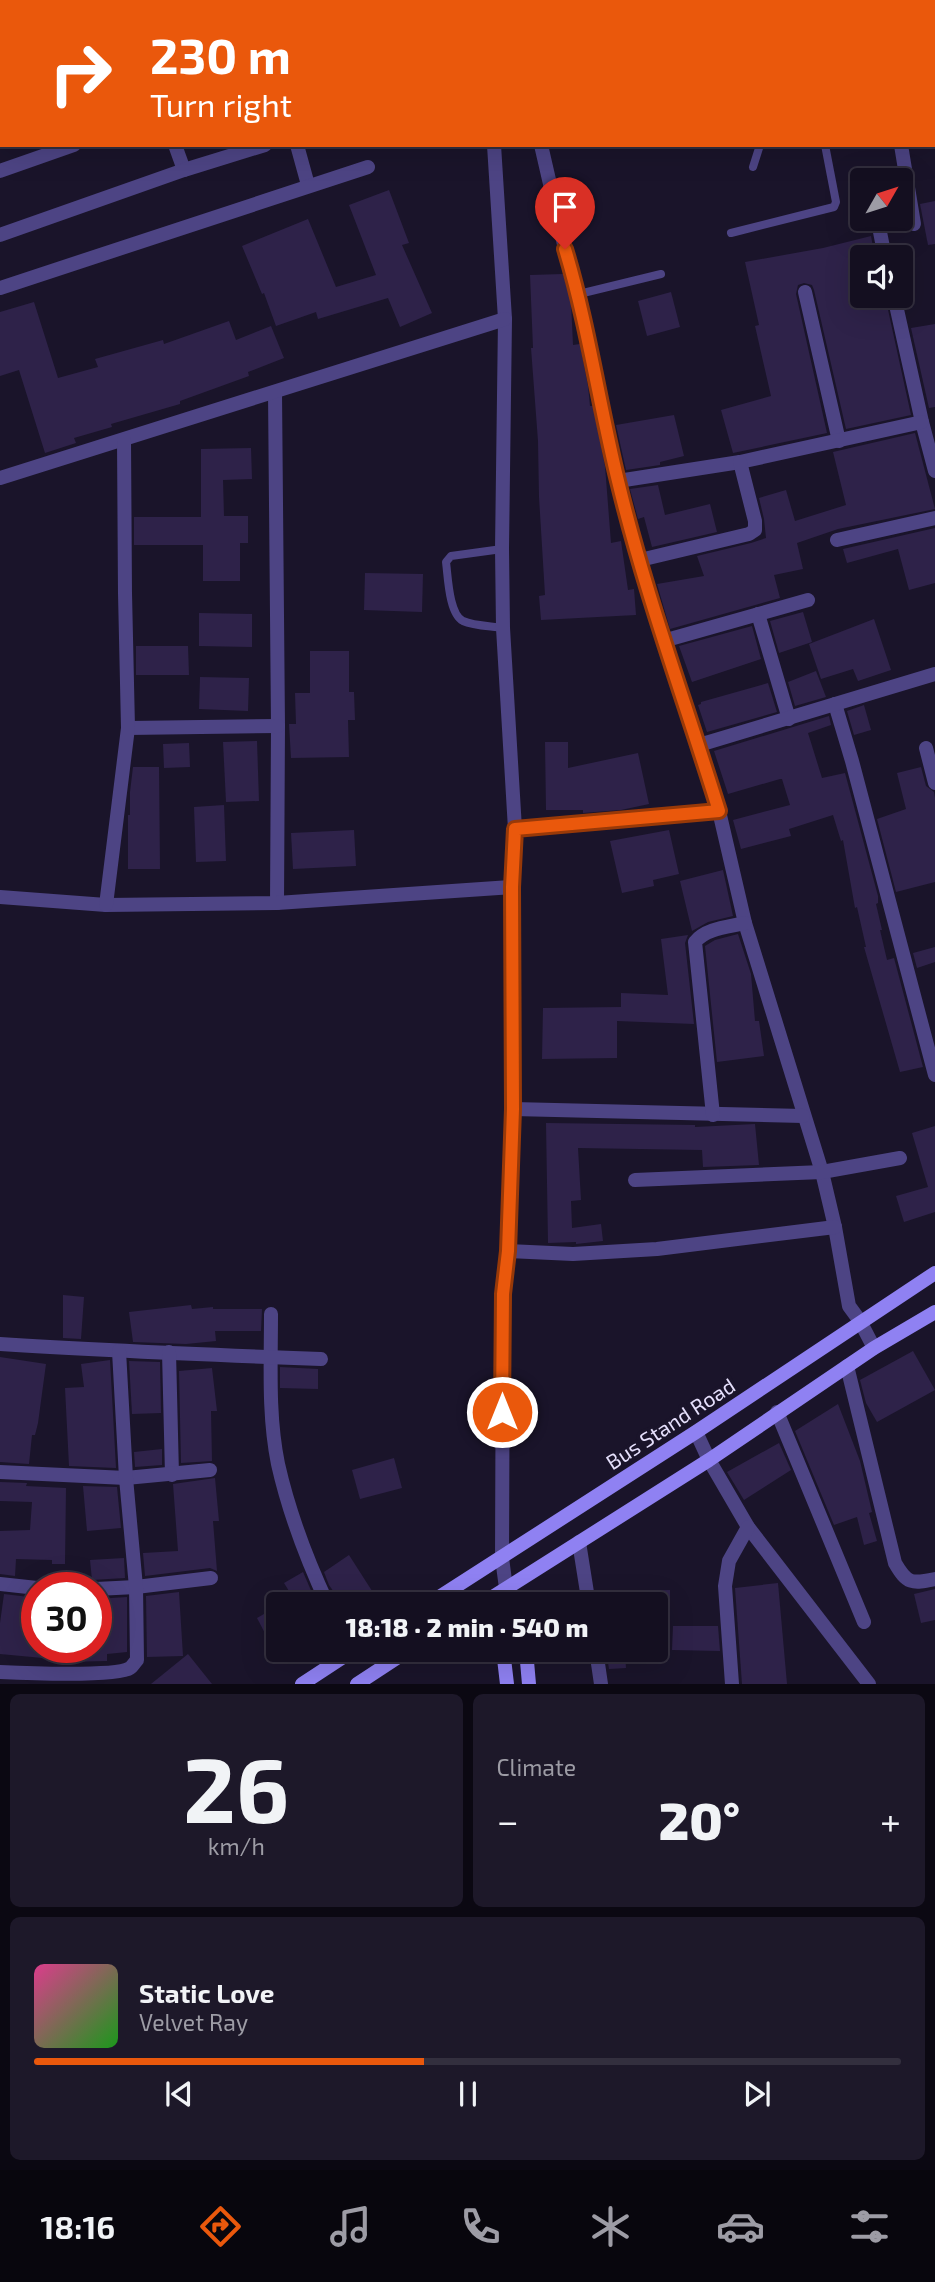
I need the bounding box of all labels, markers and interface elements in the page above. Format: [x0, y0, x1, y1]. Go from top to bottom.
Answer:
text: 230 m [150, 25, 291, 84]
icon: right [35, 28, 126, 119]
text: Turn right [150, 85, 292, 123]
north arrow [850, 168, 914, 231]
map controls [850, 168, 913, 308]
pin [535, 177, 595, 249]
icon: arrive [546, 188, 584, 226]
button: sound [850, 245, 913, 308]
street label: Bus Stand Road [601, 1372, 739, 1474]
position arrow [465, 1375, 539, 1449]
speed limit sign: 30 [21, 1572, 112, 1663]
text: 18:18 · 2 min · 540 m [346, 1611, 588, 1642]
text: 26 [183, 1732, 290, 1841]
text: Climate [497, 1753, 576, 1781]
text: 20° [659, 1788, 740, 1850]
text: − [497, 1797, 519, 1843]
text: + [880, 1797, 901, 1843]
text: km/h [208, 1832, 265, 1860]
text: Static Love [139, 1977, 275, 2008]
text: Velvet Ray [139, 2008, 248, 2036]
icon: previous [160, 2075, 198, 2113]
icon: pause [449, 2075, 487, 2113]
icon: next [738, 2075, 776, 2113]
icon: directions [196, 2202, 245, 2251]
icon: music [326, 2202, 375, 2251]
icon: phone [456, 2202, 505, 2251]
icon: climate [586, 2202, 635, 2251]
icon: car [716, 2202, 765, 2251]
icon: filters [845, 2202, 894, 2251]
text: 18:16 [40, 2207, 115, 2245]

